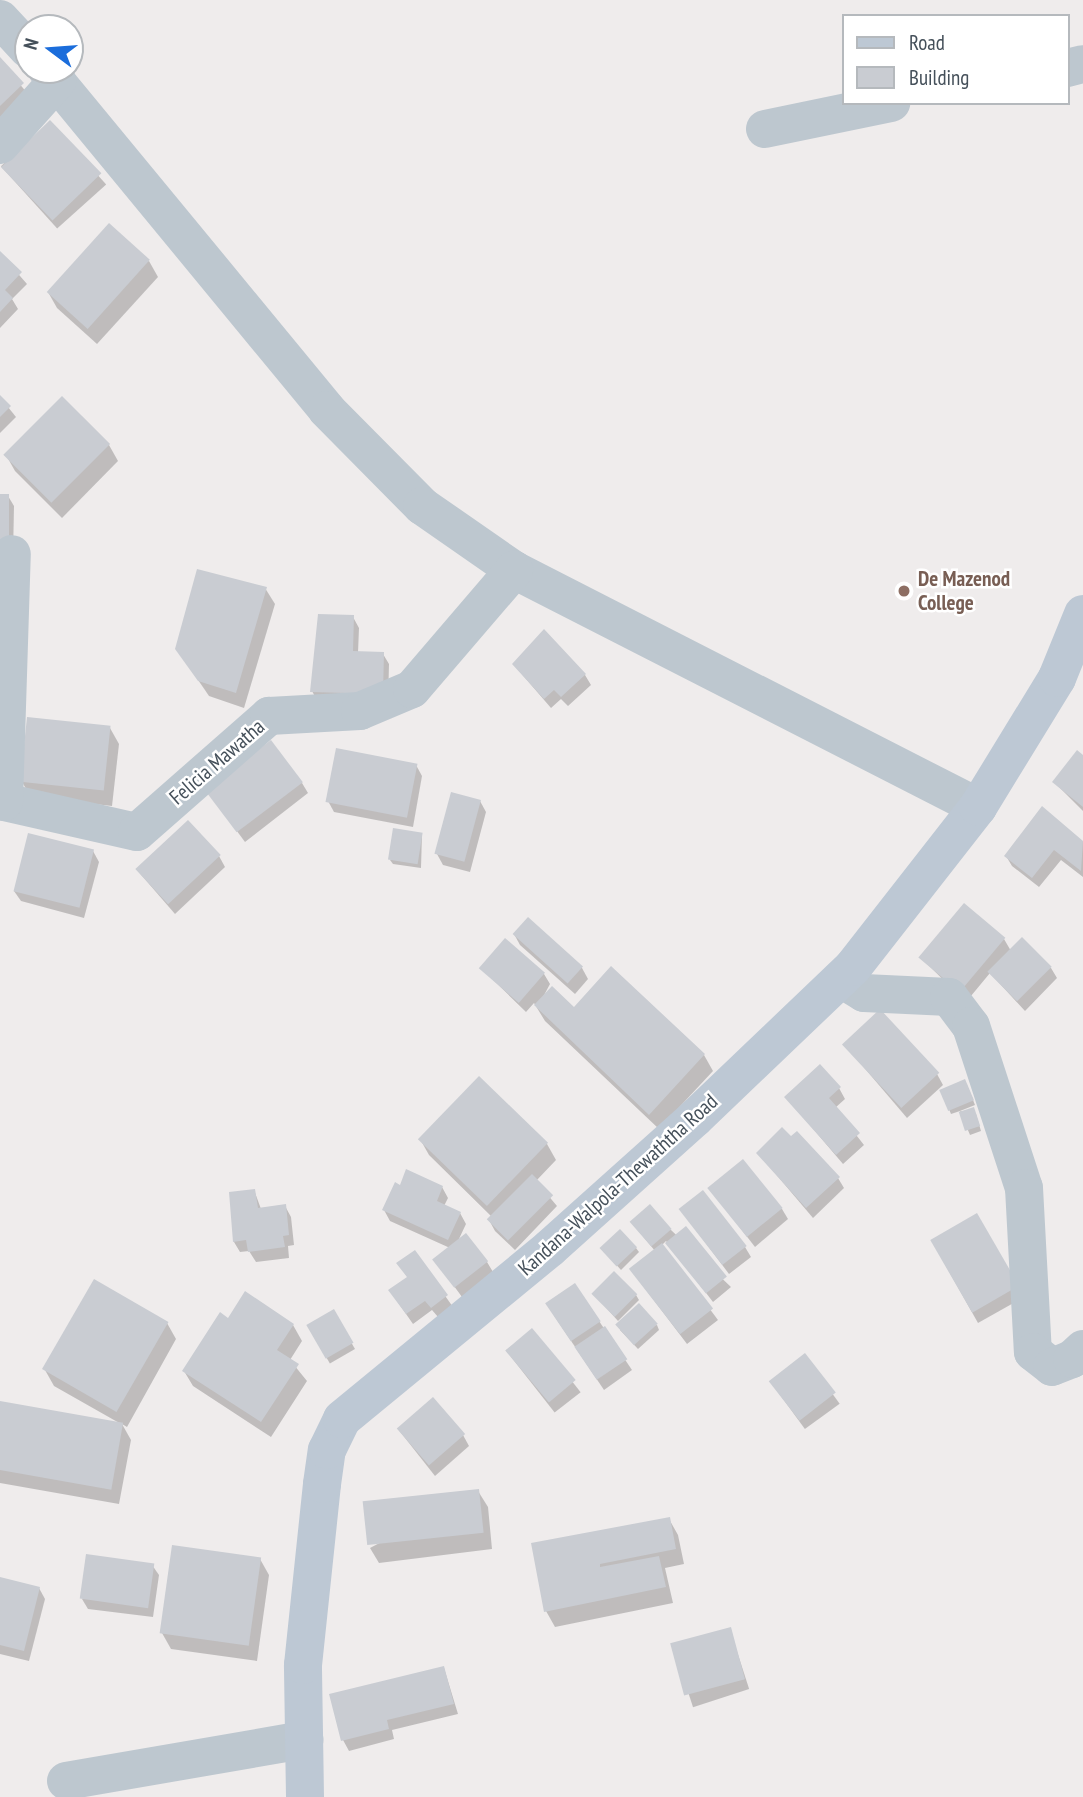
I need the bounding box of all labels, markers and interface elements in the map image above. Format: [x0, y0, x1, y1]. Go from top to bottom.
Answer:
north arrow [14, 14, 84, 84]
legend [842, 14, 1069, 105]
text: Road [909, 29, 945, 56]
text: N [18, 36, 44, 52]
text: Building [909, 64, 969, 91]
place label: De Mazenod College [918, 566, 1010, 616]
marker: De Mazenod College [896, 583, 912, 599]
street label: Felicia Mawatha [164, 714, 270, 810]
street label: Kandana-Walpola-Thewaththa Road [513, 1089, 723, 1281]

